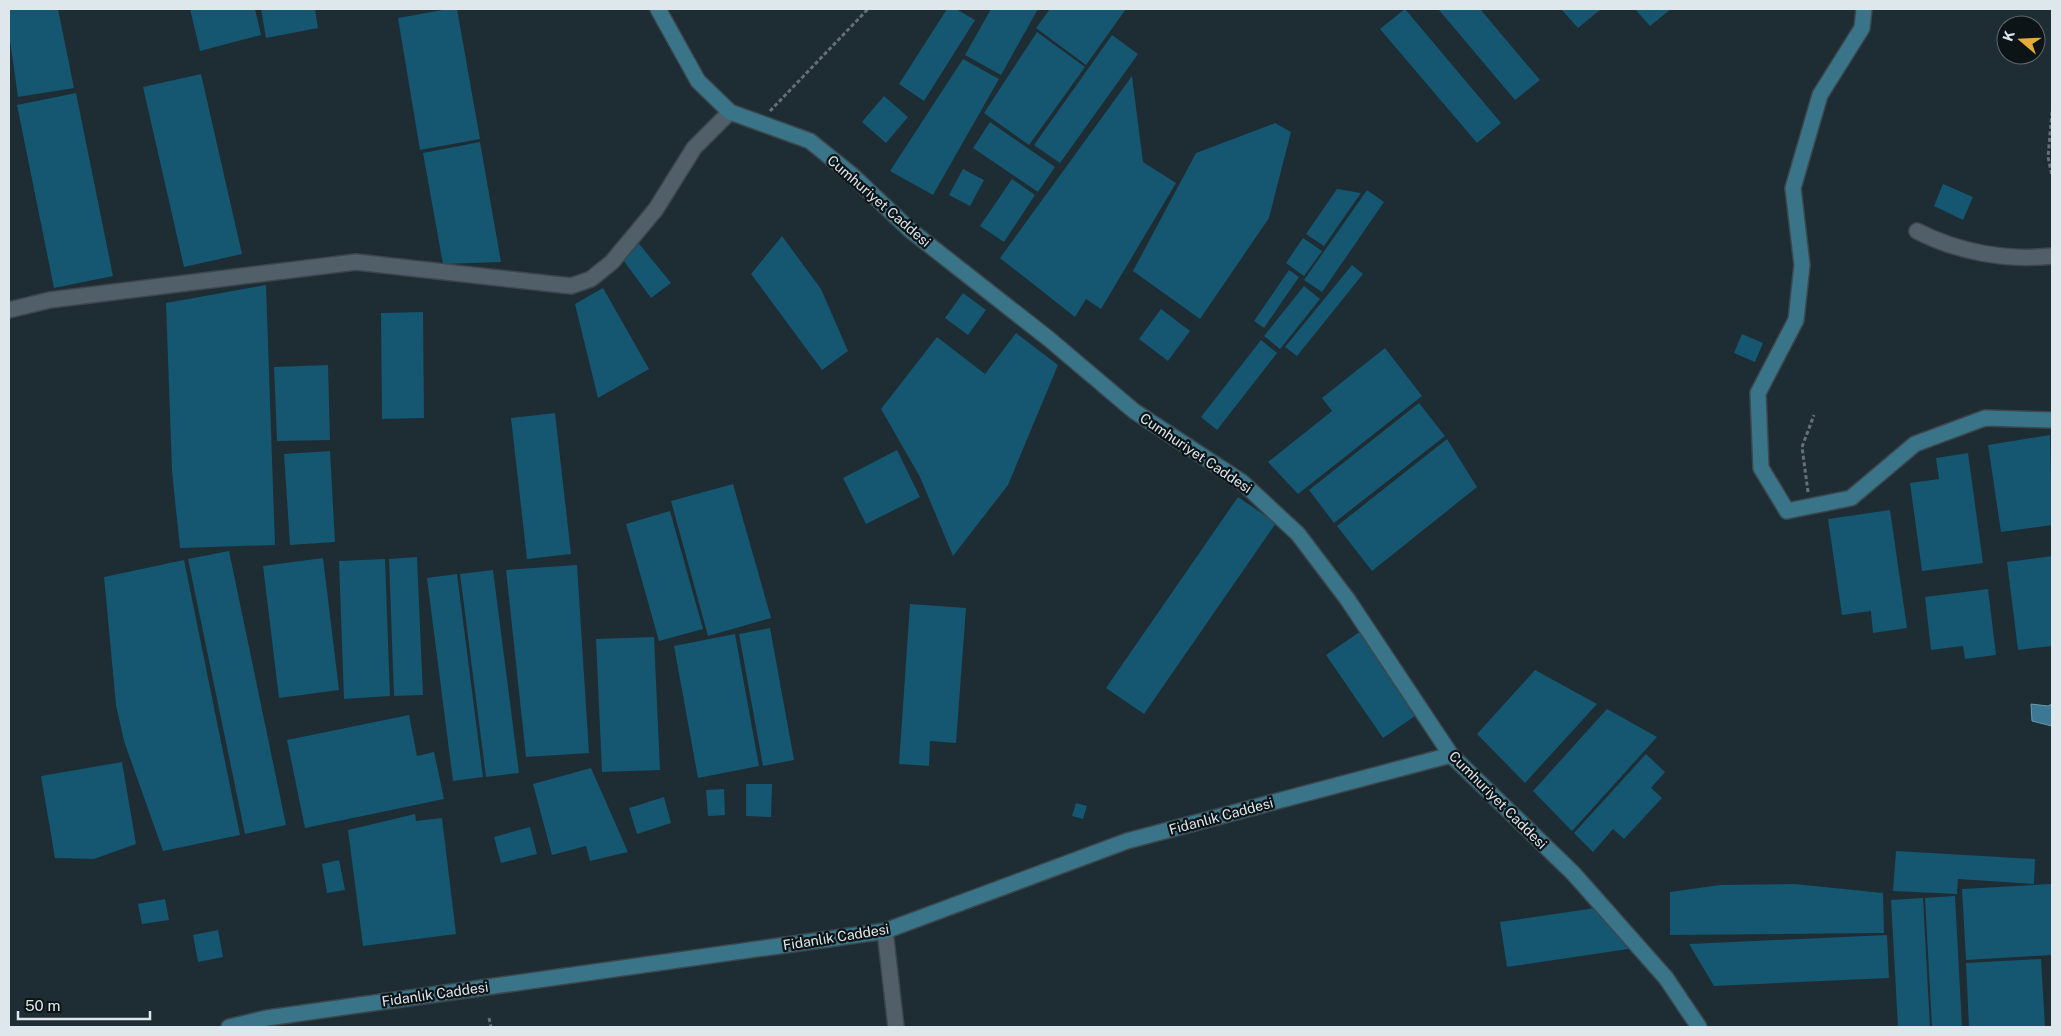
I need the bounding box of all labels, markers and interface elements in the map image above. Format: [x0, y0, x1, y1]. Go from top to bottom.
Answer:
north arrow [1996, 15, 2046, 65]
text: K [2000, 28, 2018, 43]
street label: Cumhuriyet Caddesi [824, 152, 934, 250]
street label: Cumhuriyet Caddesi [1137, 410, 1255, 496]
street label: Cumhuriyet Caddesi [1446, 748, 1550, 852]
street label: Fidanlık Caddesi [1167, 794, 1275, 838]
street label: Fidanlık Caddesi [782, 921, 890, 953]
street label: Fidanlık Caddesi [381, 979, 489, 1009]
scale bar [18, 988, 150, 1020]
text: 50 m [25, 997, 60, 1014]

